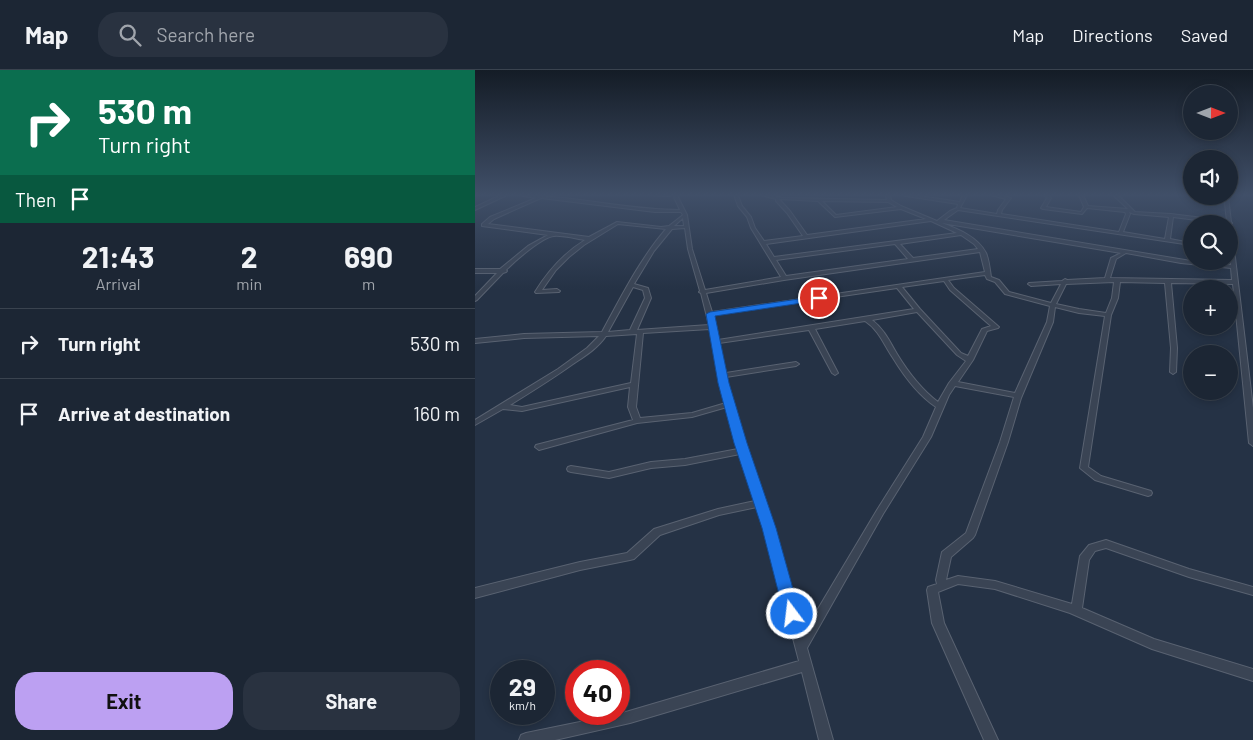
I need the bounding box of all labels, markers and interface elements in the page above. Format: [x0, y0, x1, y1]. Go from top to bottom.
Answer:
search box [98, 12, 448, 57]
text: Map [25, 20, 68, 49]
icon: search [116, 21, 144, 49]
text: Search here [156, 23, 255, 46]
text: Map [1012, 24, 1044, 46]
text: Directions [1072, 24, 1153, 46]
text: Saved [1181, 24, 1228, 46]
north arrow [1183, 85, 1237, 140]
map controls [1183, 85, 1238, 400]
text: 530 m [98, 89, 192, 131]
icon: right [15, 90, 80, 155]
text: Turn right [98, 131, 191, 157]
button: sound [1183, 150, 1238, 205]
icon: arrive [66, 185, 94, 213]
text: Then [15, 188, 56, 211]
button: search [1183, 215, 1238, 270]
text: 21:43 [82, 238, 154, 274]
text: 2 [241, 238, 258, 274]
text: 690 [344, 238, 393, 274]
text: Arrival [96, 274, 140, 293]
text: min [236, 274, 262, 293]
text: m [362, 274, 375, 293]
pin [798, 277, 840, 319]
button: + [1183, 280, 1238, 335]
icon: arrive [805, 284, 833, 312]
icon: right [15, 330, 43, 358]
text: Turn right [58, 332, 140, 355]
text: 530 m [410, 332, 460, 355]
button: − [1183, 345, 1238, 400]
icon: arrive [15, 400, 43, 428]
text: Arrive at destination [58, 402, 230, 425]
text: 160 m [413, 402, 460, 425]
position arrow [765, 587, 817, 639]
speed limit sign: 40 [565, 660, 630, 725]
text: 29 [509, 671, 536, 701]
button: Exit [15, 672, 233, 730]
button: Share [243, 672, 460, 730]
text: km/h [509, 698, 536, 712]

